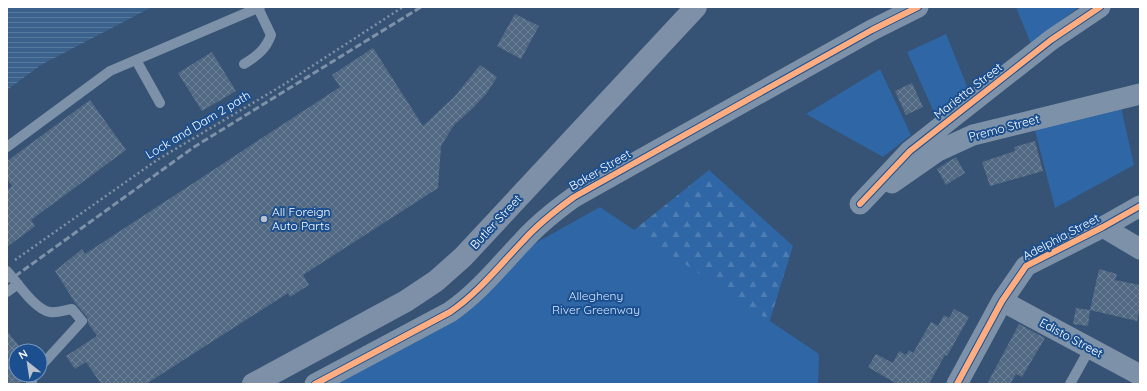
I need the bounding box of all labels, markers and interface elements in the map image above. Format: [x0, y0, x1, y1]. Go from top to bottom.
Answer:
street label: Marietta Street [931, 59, 1005, 122]
street label: Lock and Dam 2 path [143, 87, 253, 162]
street label: Premo Street [967, 111, 1041, 144]
street label: Baker Street [566, 146, 633, 193]
street label: Butler Street [467, 191, 525, 252]
place label: All Foreign Auto Parts [272, 204, 331, 233]
street label: Adelphia Street [1020, 210, 1102, 263]
marker: All Foreign Auto Parts [259, 214, 269, 224]
park label: Allegheny River Greenway [552, 288, 640, 317]
street label: Edisto Street [1037, 315, 1105, 361]
north arrow [8, 343, 48, 383]
text: N [16, 346, 30, 362]

